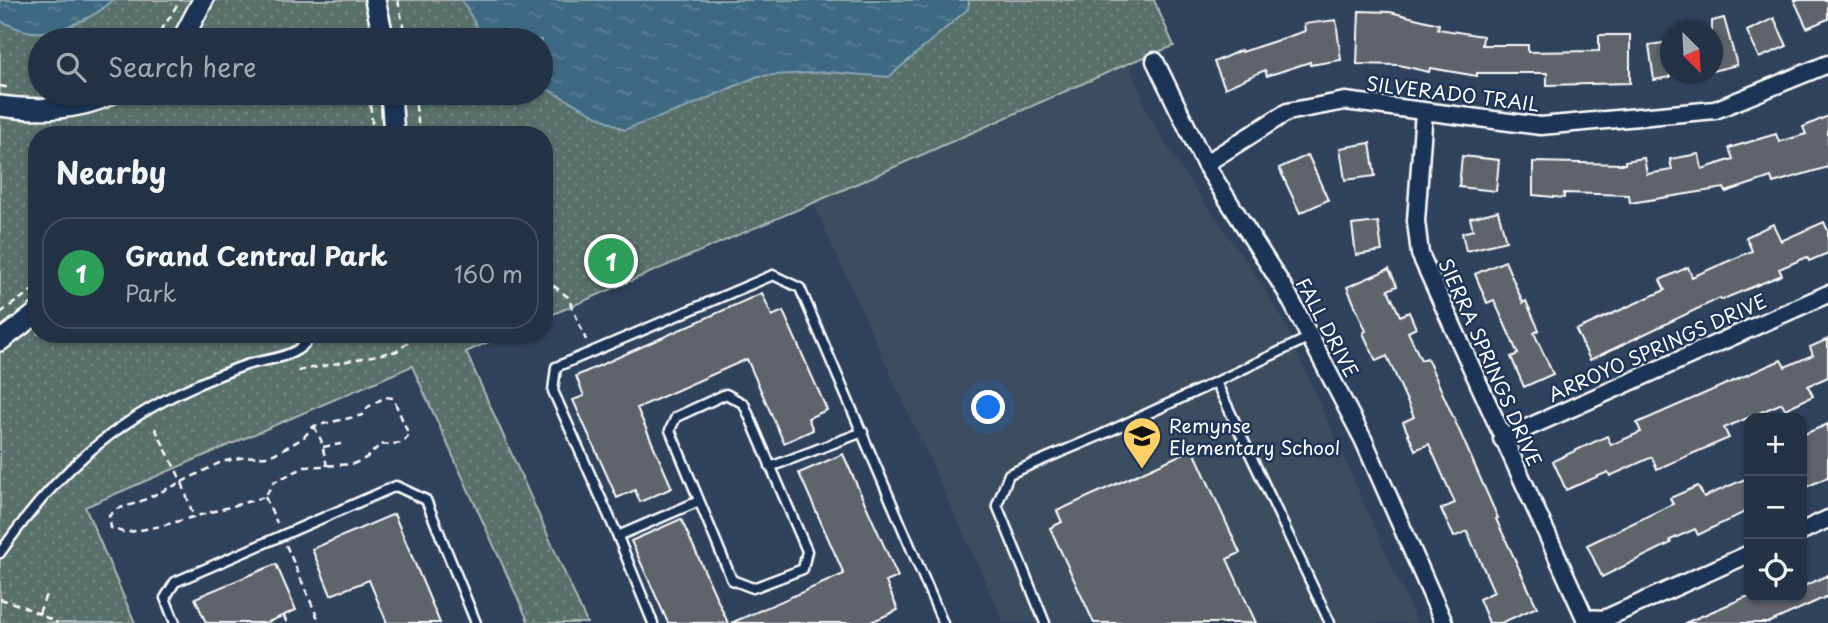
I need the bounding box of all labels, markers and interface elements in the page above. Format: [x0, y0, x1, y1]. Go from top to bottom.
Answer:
north arrow [1660, 21, 1723, 84]
search box [28, 28, 553, 105]
text: Search here [108, 47, 257, 86]
icon: search [52, 48, 90, 86]
street label: SILVERADO TRAIL [1365, 68, 1541, 118]
text: Nearby [56, 149, 166, 194]
pin: 1 [588, 235, 634, 287]
text: Grand Central Park [125, 236, 388, 275]
street label: SIERRA SPRINGS DRIVE [1433, 254, 1549, 470]
text: 1 [76, 256, 87, 291]
text: 160 m [454, 256, 523, 291]
street label: FALL DRIVE [1290, 272, 1366, 382]
text: Park [125, 275, 176, 310]
street label: ARROYO SPRINGS DRIVE [1543, 286, 1771, 408]
your location [971, 390, 1005, 424]
place label: Remynse Elementary School [1169, 411, 1340, 461]
map controls [1744, 413, 1807, 602]
button: + [1744, 413, 1807, 476]
school or university icon: Remynse Elementary School [1121, 415, 1163, 470]
button: − [1744, 476, 1807, 539]
button: locate [1744, 539, 1807, 602]

